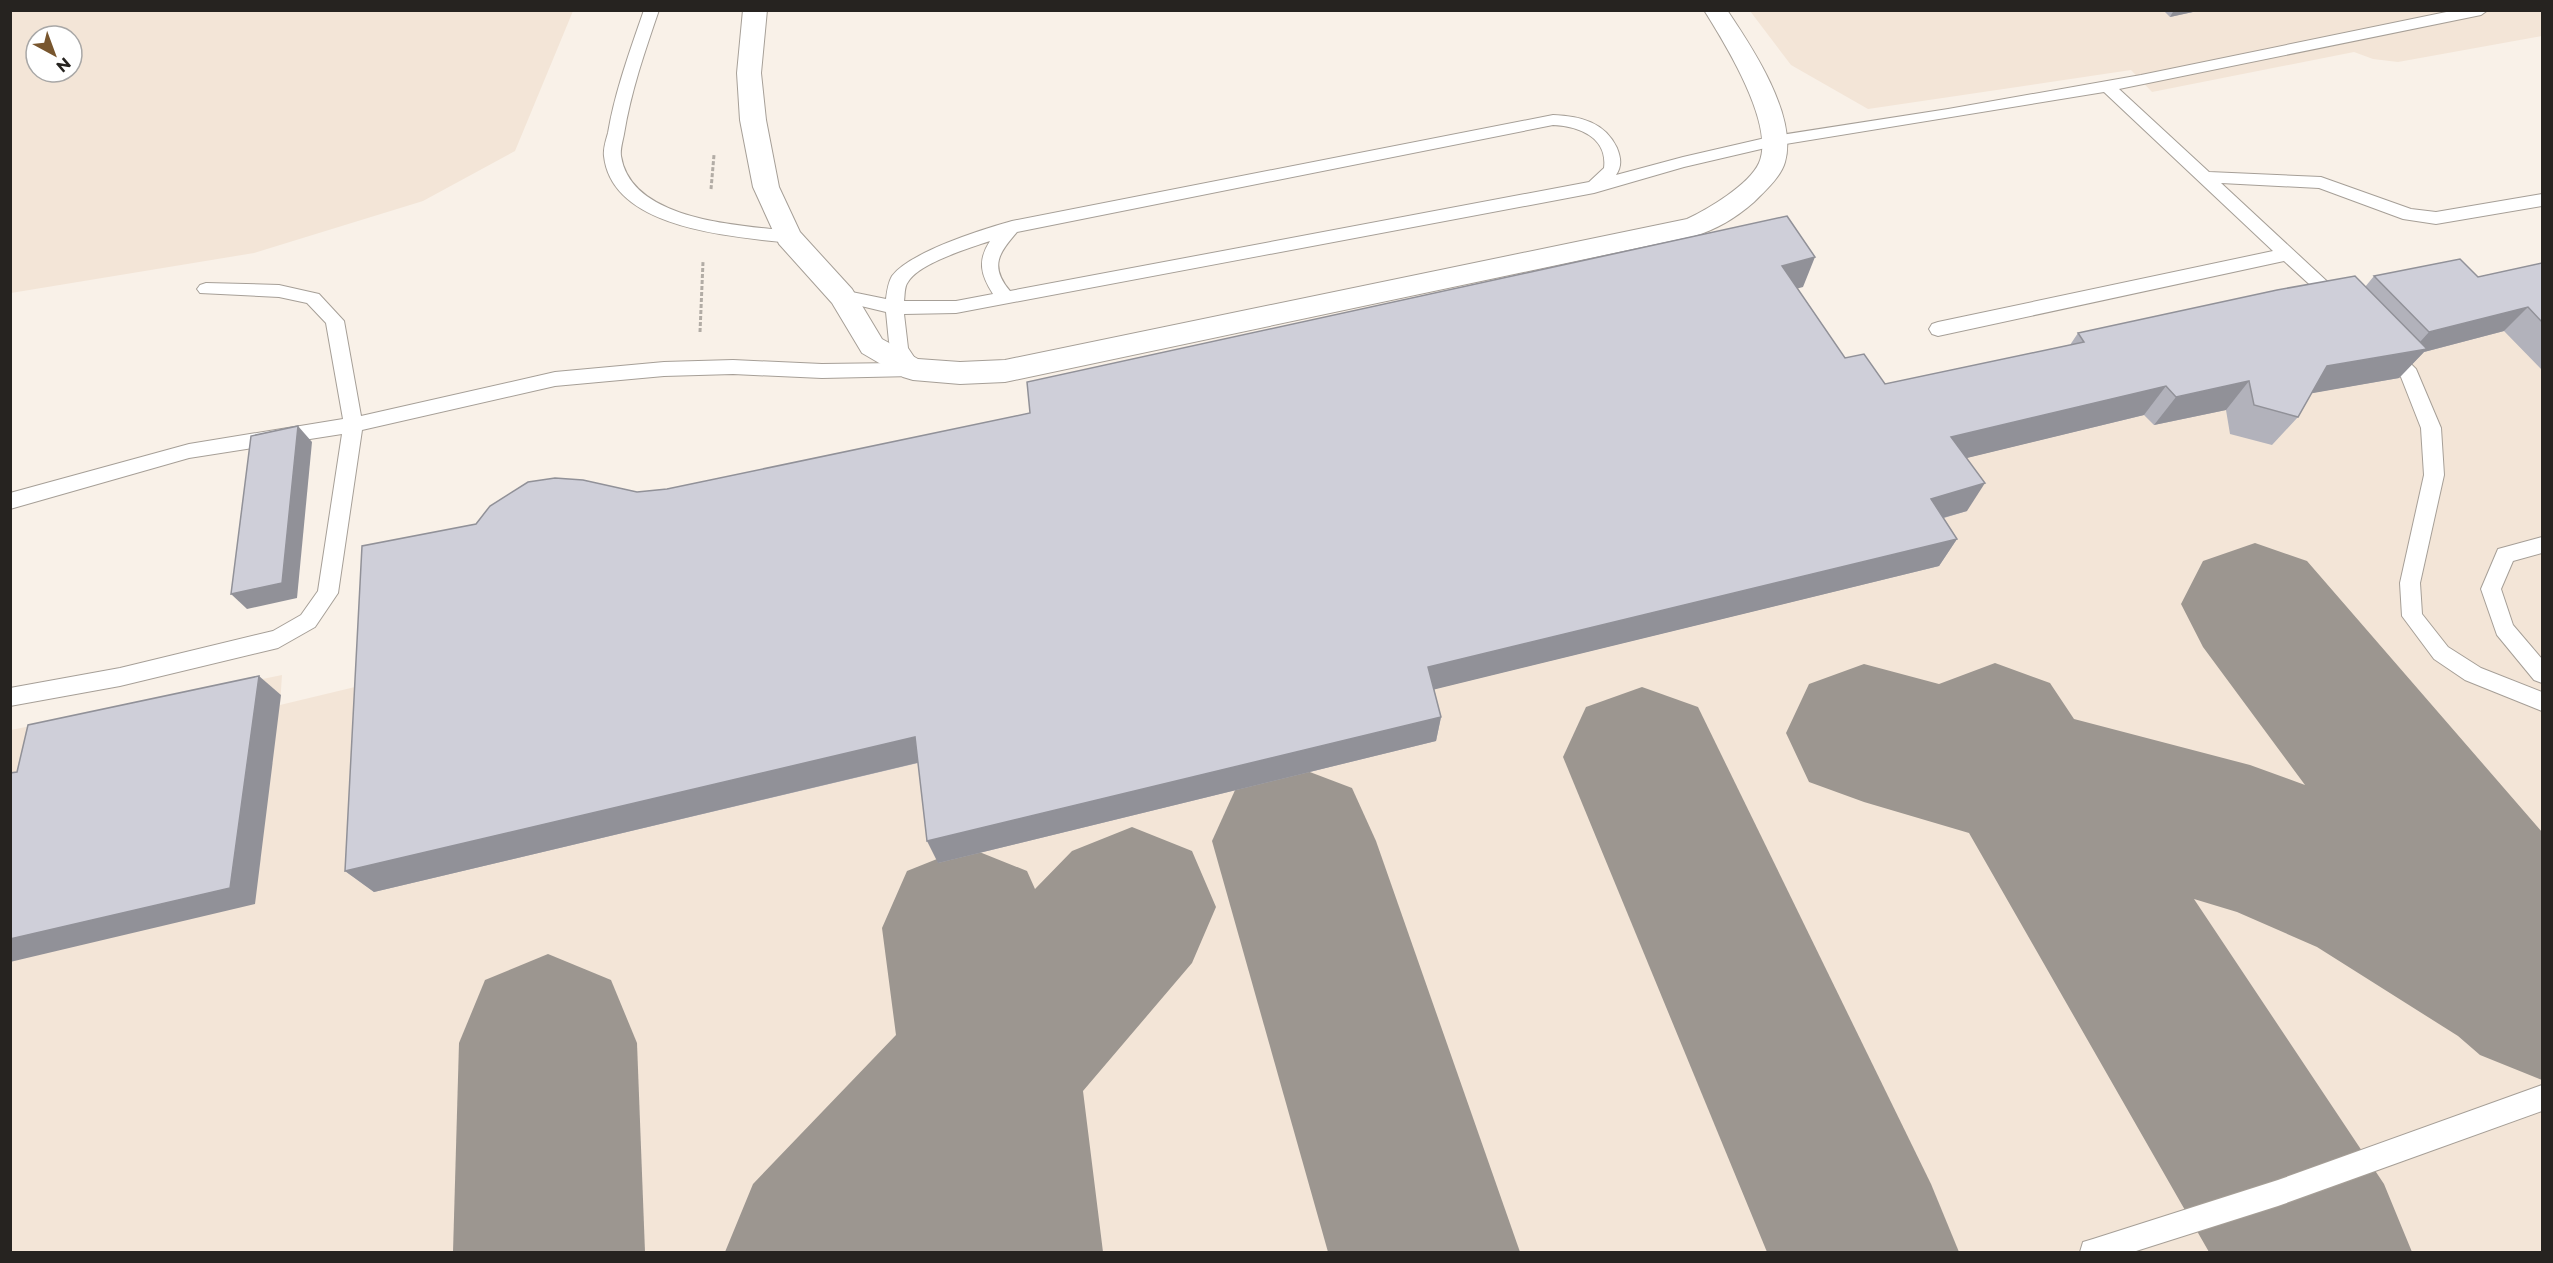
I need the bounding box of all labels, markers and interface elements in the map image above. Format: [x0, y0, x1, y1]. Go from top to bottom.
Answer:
north arrow [24, 24, 84, 84]
text: N [52, 54, 75, 76]

